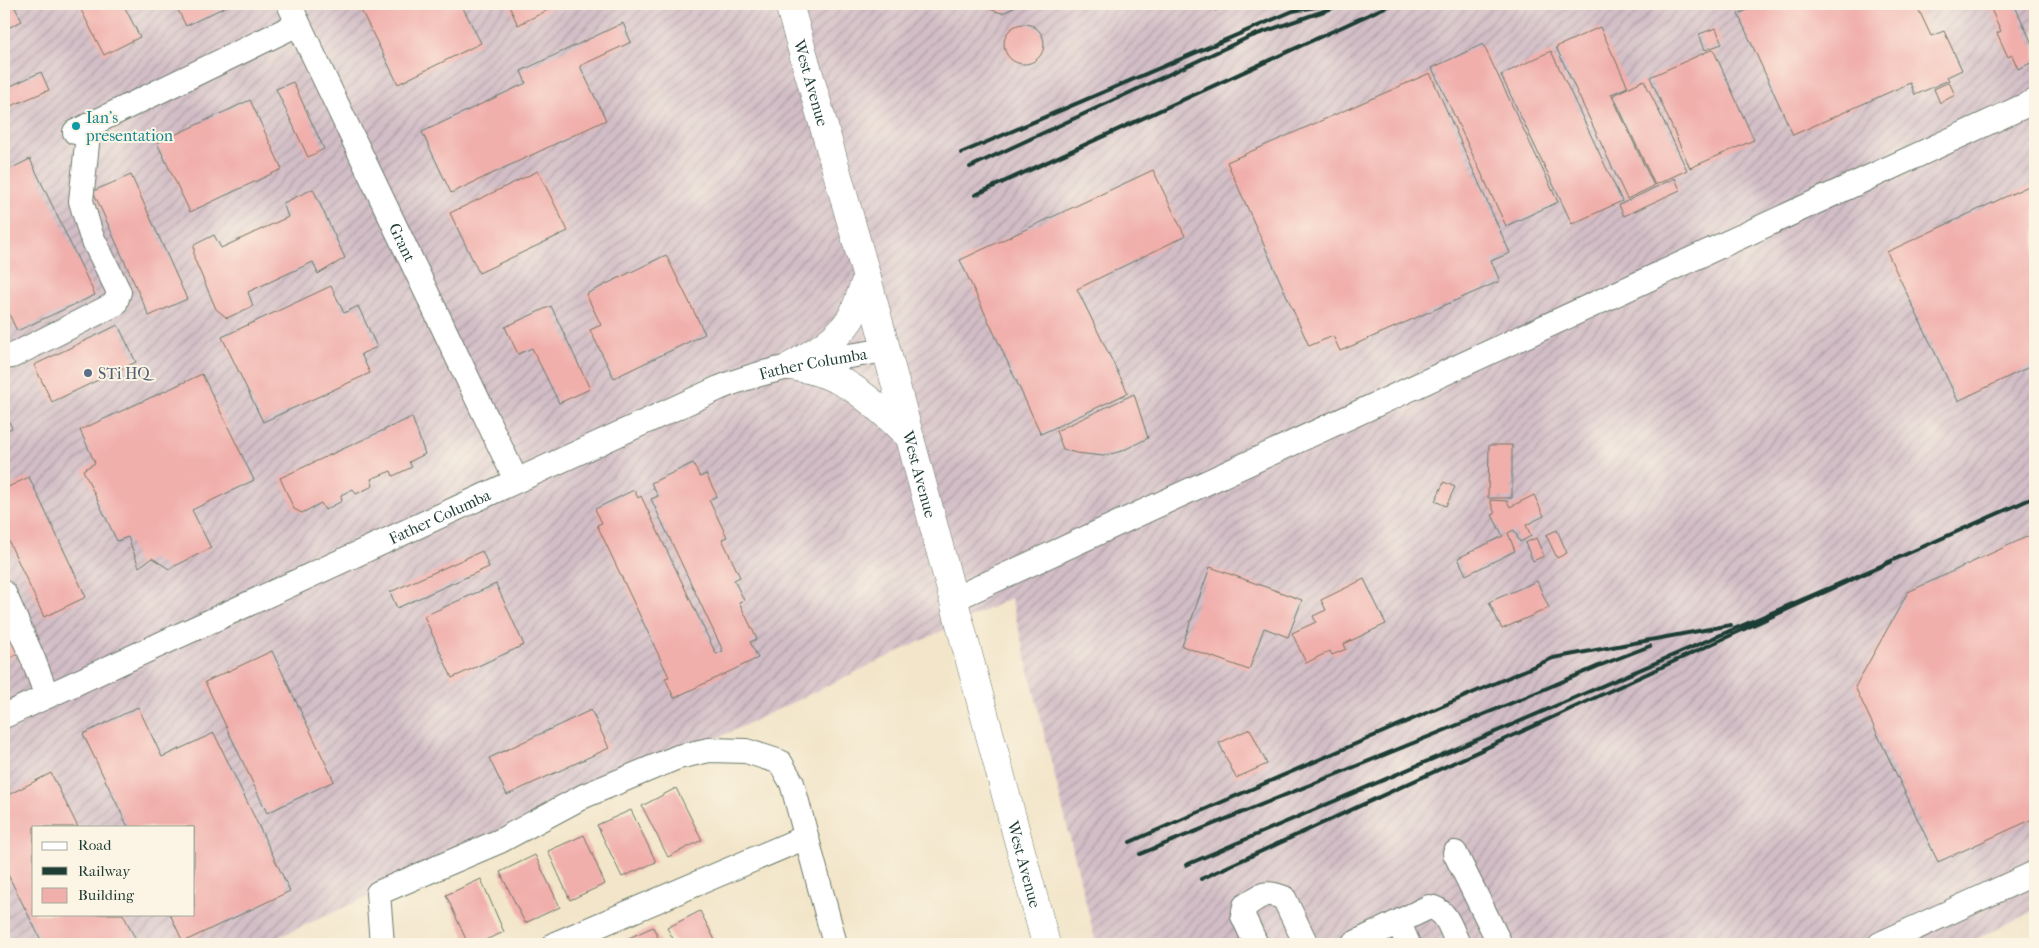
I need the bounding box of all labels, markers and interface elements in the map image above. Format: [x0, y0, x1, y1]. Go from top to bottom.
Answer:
street label: West Avenue [790, 36, 833, 128]
place label: Ian's presentation [85, 108, 174, 145]
marker: Ian's presentation [70, 120, 82, 132]
street label: Grant [385, 220, 420, 265]
street label: Father Columba [757, 344, 869, 383]
place label: STi HQ [98, 364, 155, 383]
marker: STi HQ [82, 367, 94, 379]
street label: West Avenue [899, 428, 941, 520]
street label: Father Columba [385, 484, 494, 548]
street label: West Avenue [1004, 818, 1045, 910]
legend [32, 826, 195, 916]
text: Road [78, 836, 112, 854]
text: Railway [78, 862, 131, 880]
text: Building [78, 886, 135, 904]

